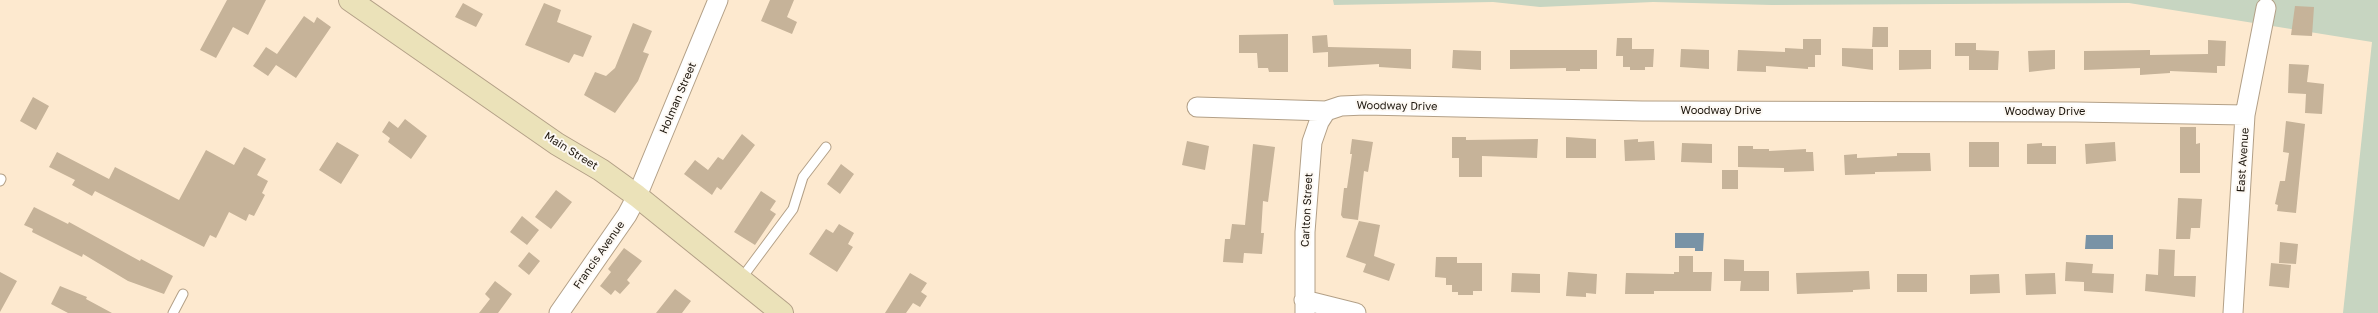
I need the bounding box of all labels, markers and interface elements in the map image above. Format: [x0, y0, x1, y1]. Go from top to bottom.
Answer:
street label: Holman Street [657, 60, 699, 136]
street label: Woodway Drive [1356, 99, 1438, 113]
street label: Woodway Drive [1681, 104, 1761, 118]
street label: Woodway Drive [2005, 105, 2085, 119]
street label: East Avenue [2234, 127, 2252, 193]
street label: Main Street [542, 129, 600, 173]
street label: Carlton Street [1298, 173, 1316, 247]
street label: Francis Avenue [571, 218, 627, 292]

